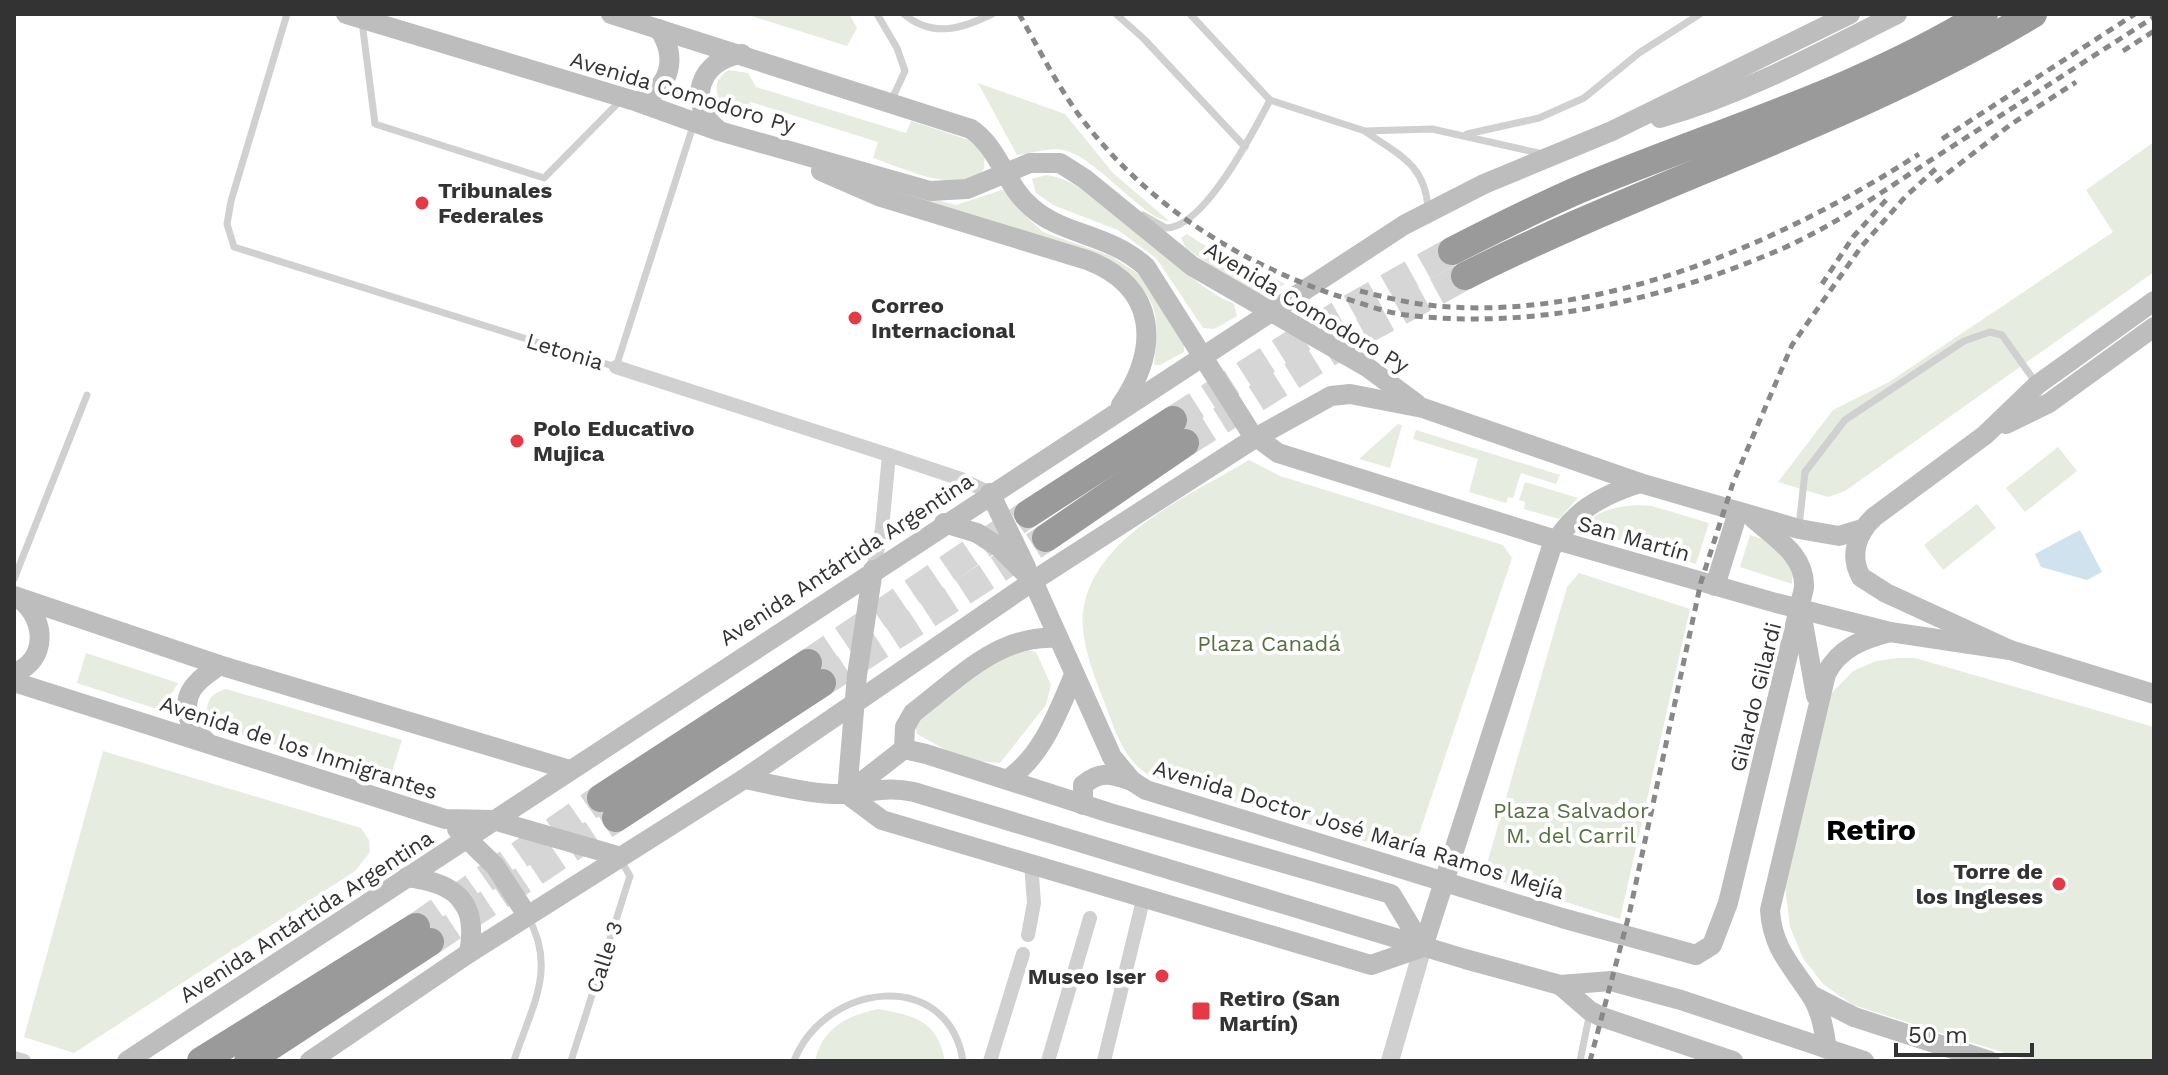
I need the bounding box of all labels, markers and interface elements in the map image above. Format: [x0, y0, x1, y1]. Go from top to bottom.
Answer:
street label: Avenida Comodoro Py [567, 46, 799, 139]
place label: Tribunales Federales [438, 178, 553, 228]
marker: Tribunales Federales [413, 194, 431, 212]
street label: Avenida Comodoro Py [1200, 236, 1414, 379]
place label: Correo Internacional [871, 293, 1016, 343]
marker: Correo Internacional [846, 309, 864, 327]
street label: Letonia [523, 328, 607, 375]
place label: Polo Educativo Mujica [533, 416, 694, 466]
marker: Polo Educativo Mujica [508, 432, 526, 450]
street label: Avenida Antártida Argentina [715, 468, 978, 651]
street label: San Martín [1575, 511, 1693, 566]
street label: Gilardo Gilardi [1725, 620, 1786, 775]
park label: Plaza Canadá [1197, 631, 1341, 656]
street label: Avenida de los Inmigrantes [157, 691, 441, 804]
street label: Avenida Doctor José María Ramos Mejía [1150, 755, 1567, 904]
park label: Plaza Salvador M. del Carril [1493, 798, 1649, 848]
district label: Retiro [1826, 812, 1916, 847]
street label: Avenida Antártida Argentina [175, 825, 438, 1008]
place label: Torre de los Ingleses [1916, 859, 2043, 909]
marker: Torre de los Ingleses [2050, 875, 2068, 893]
street label: Calle 3 [581, 918, 628, 996]
place label: Museo Iser [1028, 964, 1147, 989]
marker: Museo Iser [1153, 967, 1171, 985]
place label: Retiro (San Martín) [1219, 986, 1340, 1036]
marker: Retiro (San Martín) [1190, 1000, 1212, 1022]
scale bar [1896, 1007, 2032, 1057]
text: 50 m [1908, 1021, 1968, 1049]

